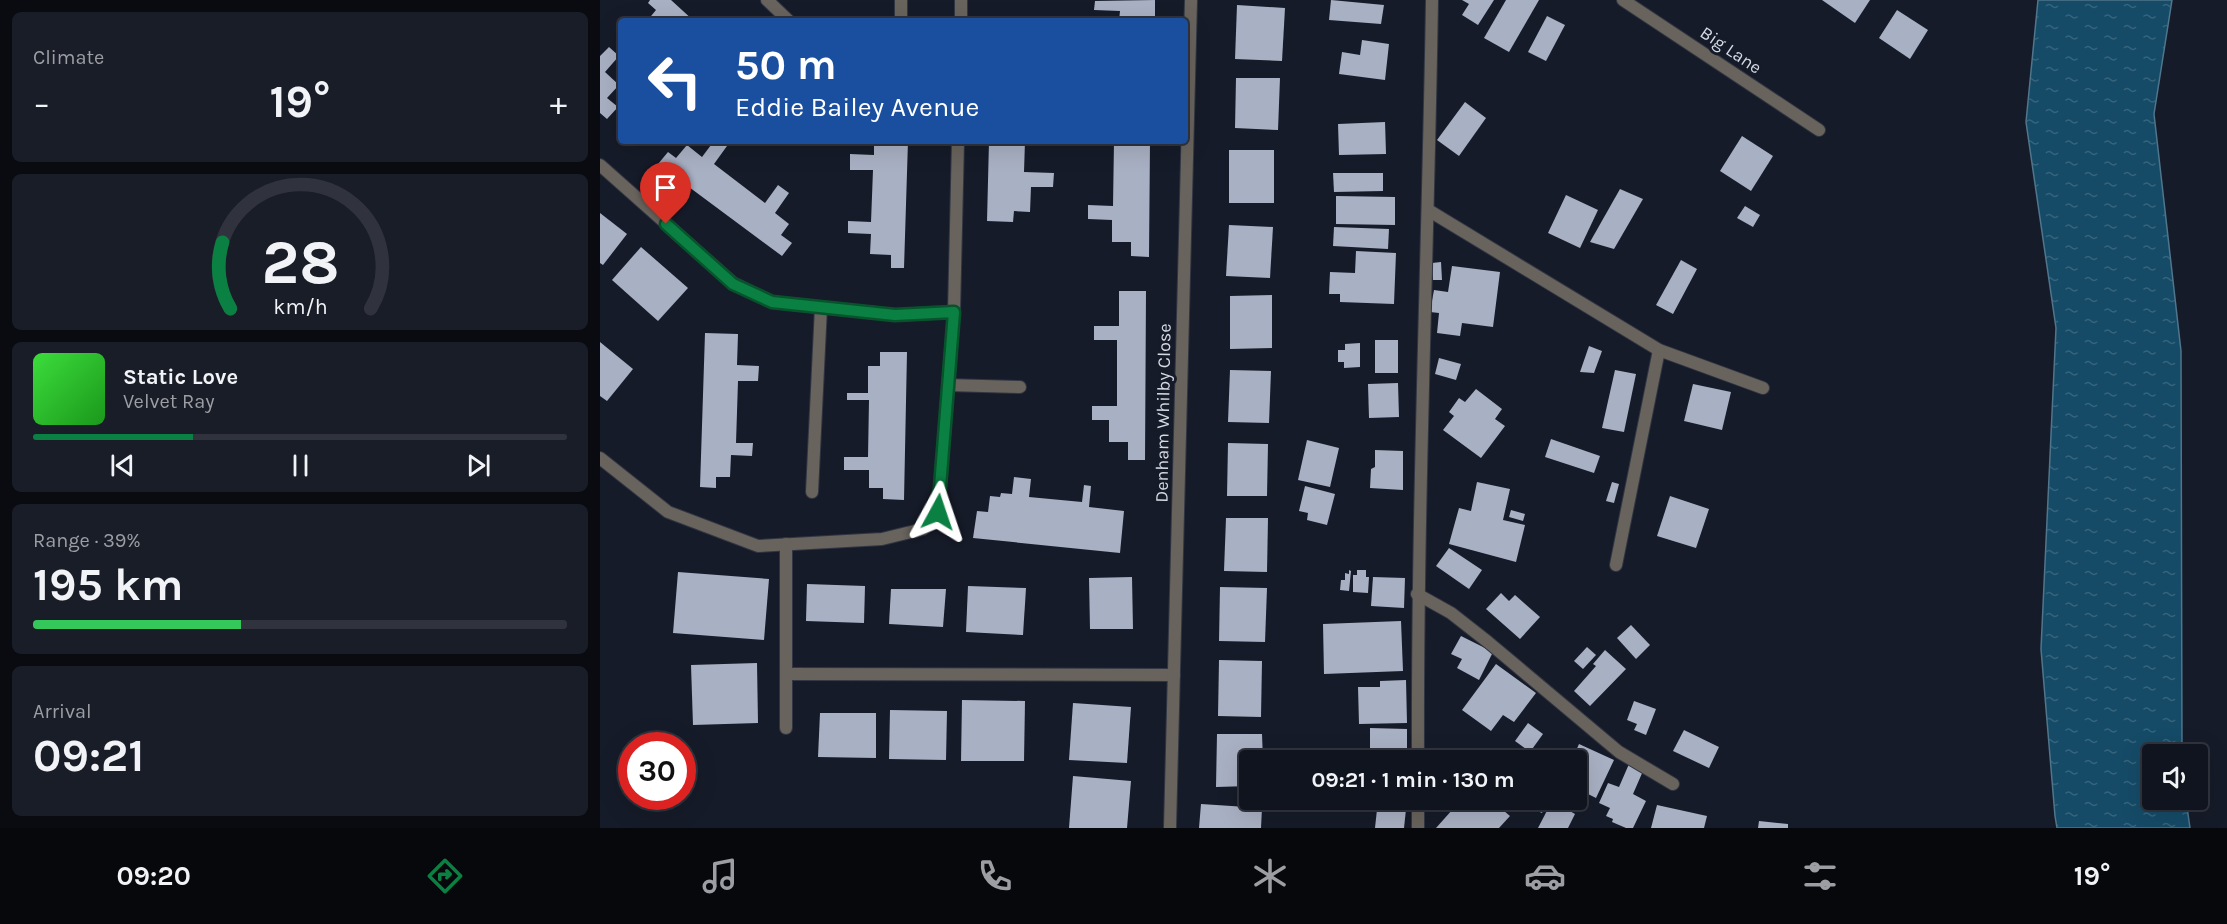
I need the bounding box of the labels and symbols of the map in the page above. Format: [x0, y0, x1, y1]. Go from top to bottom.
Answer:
street label: Big Lane [1696, 21, 1766, 79]
pin [640, 162, 691, 224]
street label: Denham Whilby Close [1150, 323, 1176, 503]
position arrow [906, 480, 970, 544]
speed limit sign: 30 [618, 732, 696, 810]

